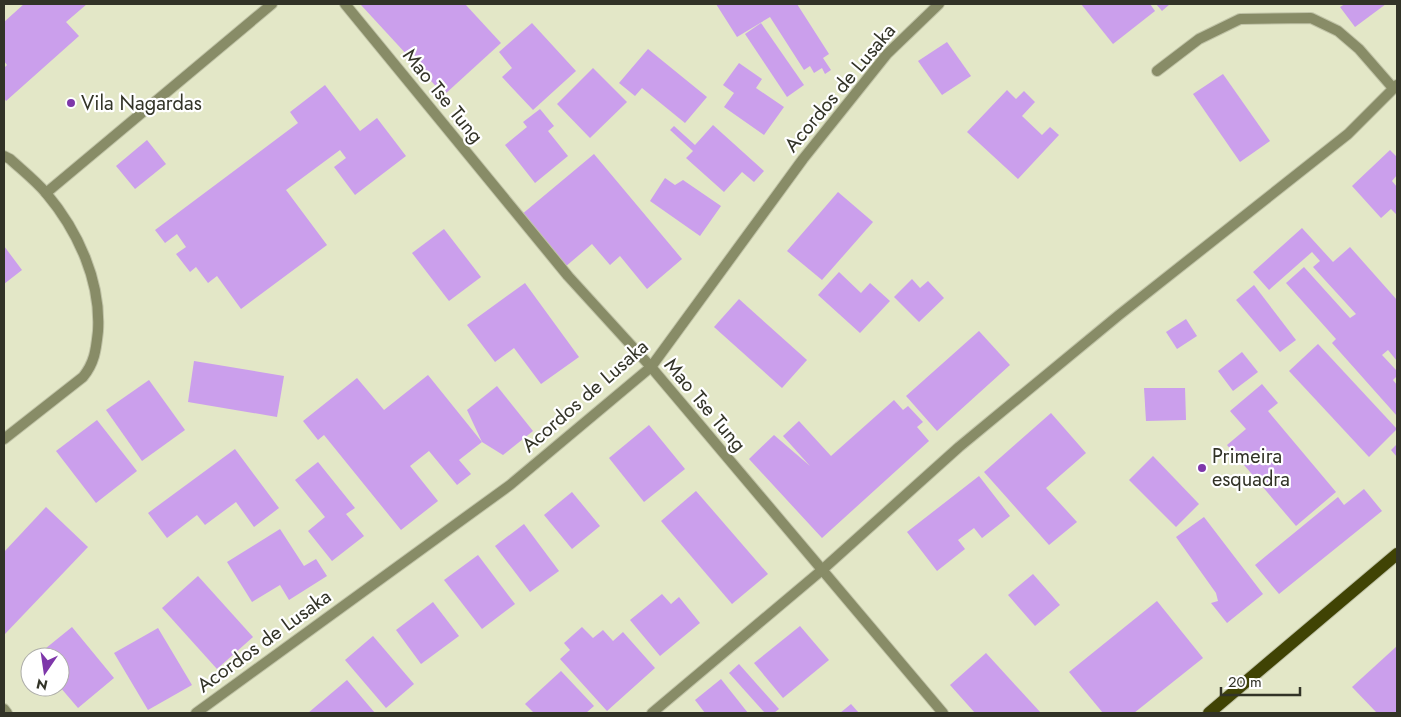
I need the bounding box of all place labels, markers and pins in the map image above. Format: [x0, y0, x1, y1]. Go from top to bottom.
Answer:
place label: Vila Nagardas [81, 89, 202, 118]
marker: Vila Nagardas [65, 97, 77, 109]
place label: Primeira esquadra [1212, 442, 1290, 494]
marker: Primeira esquadra [1196, 462, 1208, 474]

